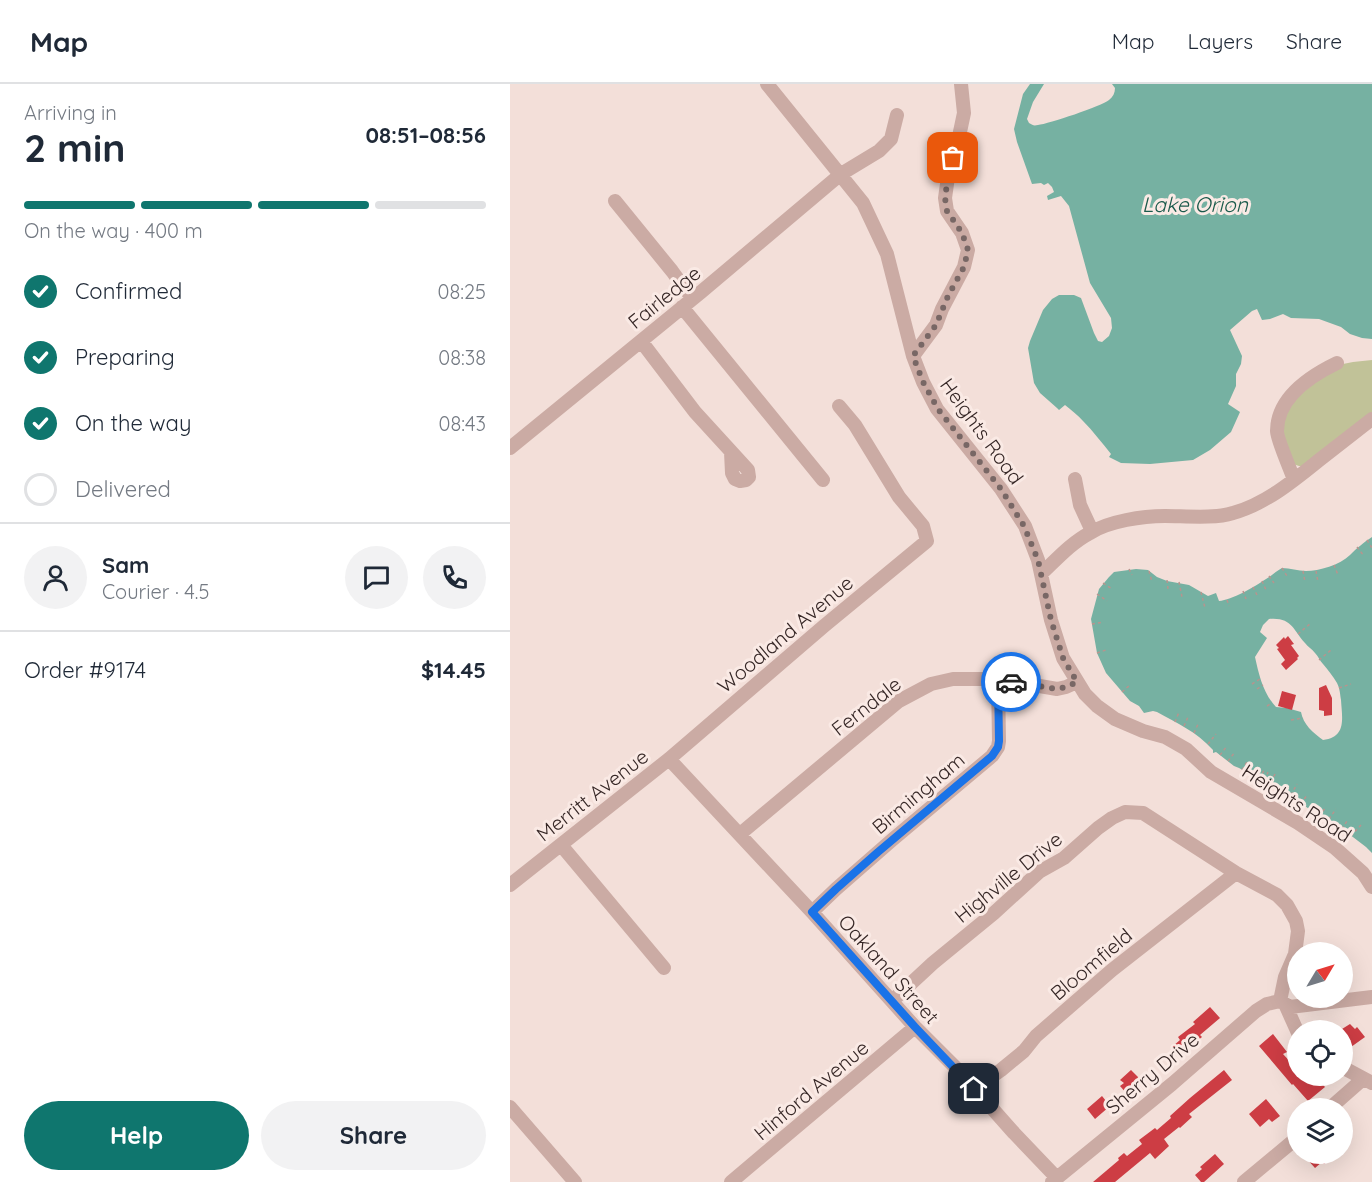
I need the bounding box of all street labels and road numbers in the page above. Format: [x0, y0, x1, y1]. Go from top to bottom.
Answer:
street label: Fairledge [623, 260, 705, 334]
street label: Heights Road [935, 373, 1029, 489]
street label: Woodland Avenue [712, 570, 858, 698]
street label: Ferndale [826, 671, 906, 741]
street label: Merritt Avenue [531, 744, 653, 846]
street label: Birmingham [867, 747, 969, 839]
street label: Heights Road [1238, 758, 1356, 848]
street label: Highville Drive [949, 826, 1067, 928]
street label: Oakland Street [833, 909, 945, 1029]
street label: Bloomfield [1045, 923, 1137, 1005]
street label: Sherry Drive [1100, 1027, 1204, 1119]
street label: Hinford Avenue [749, 1035, 873, 1145]

